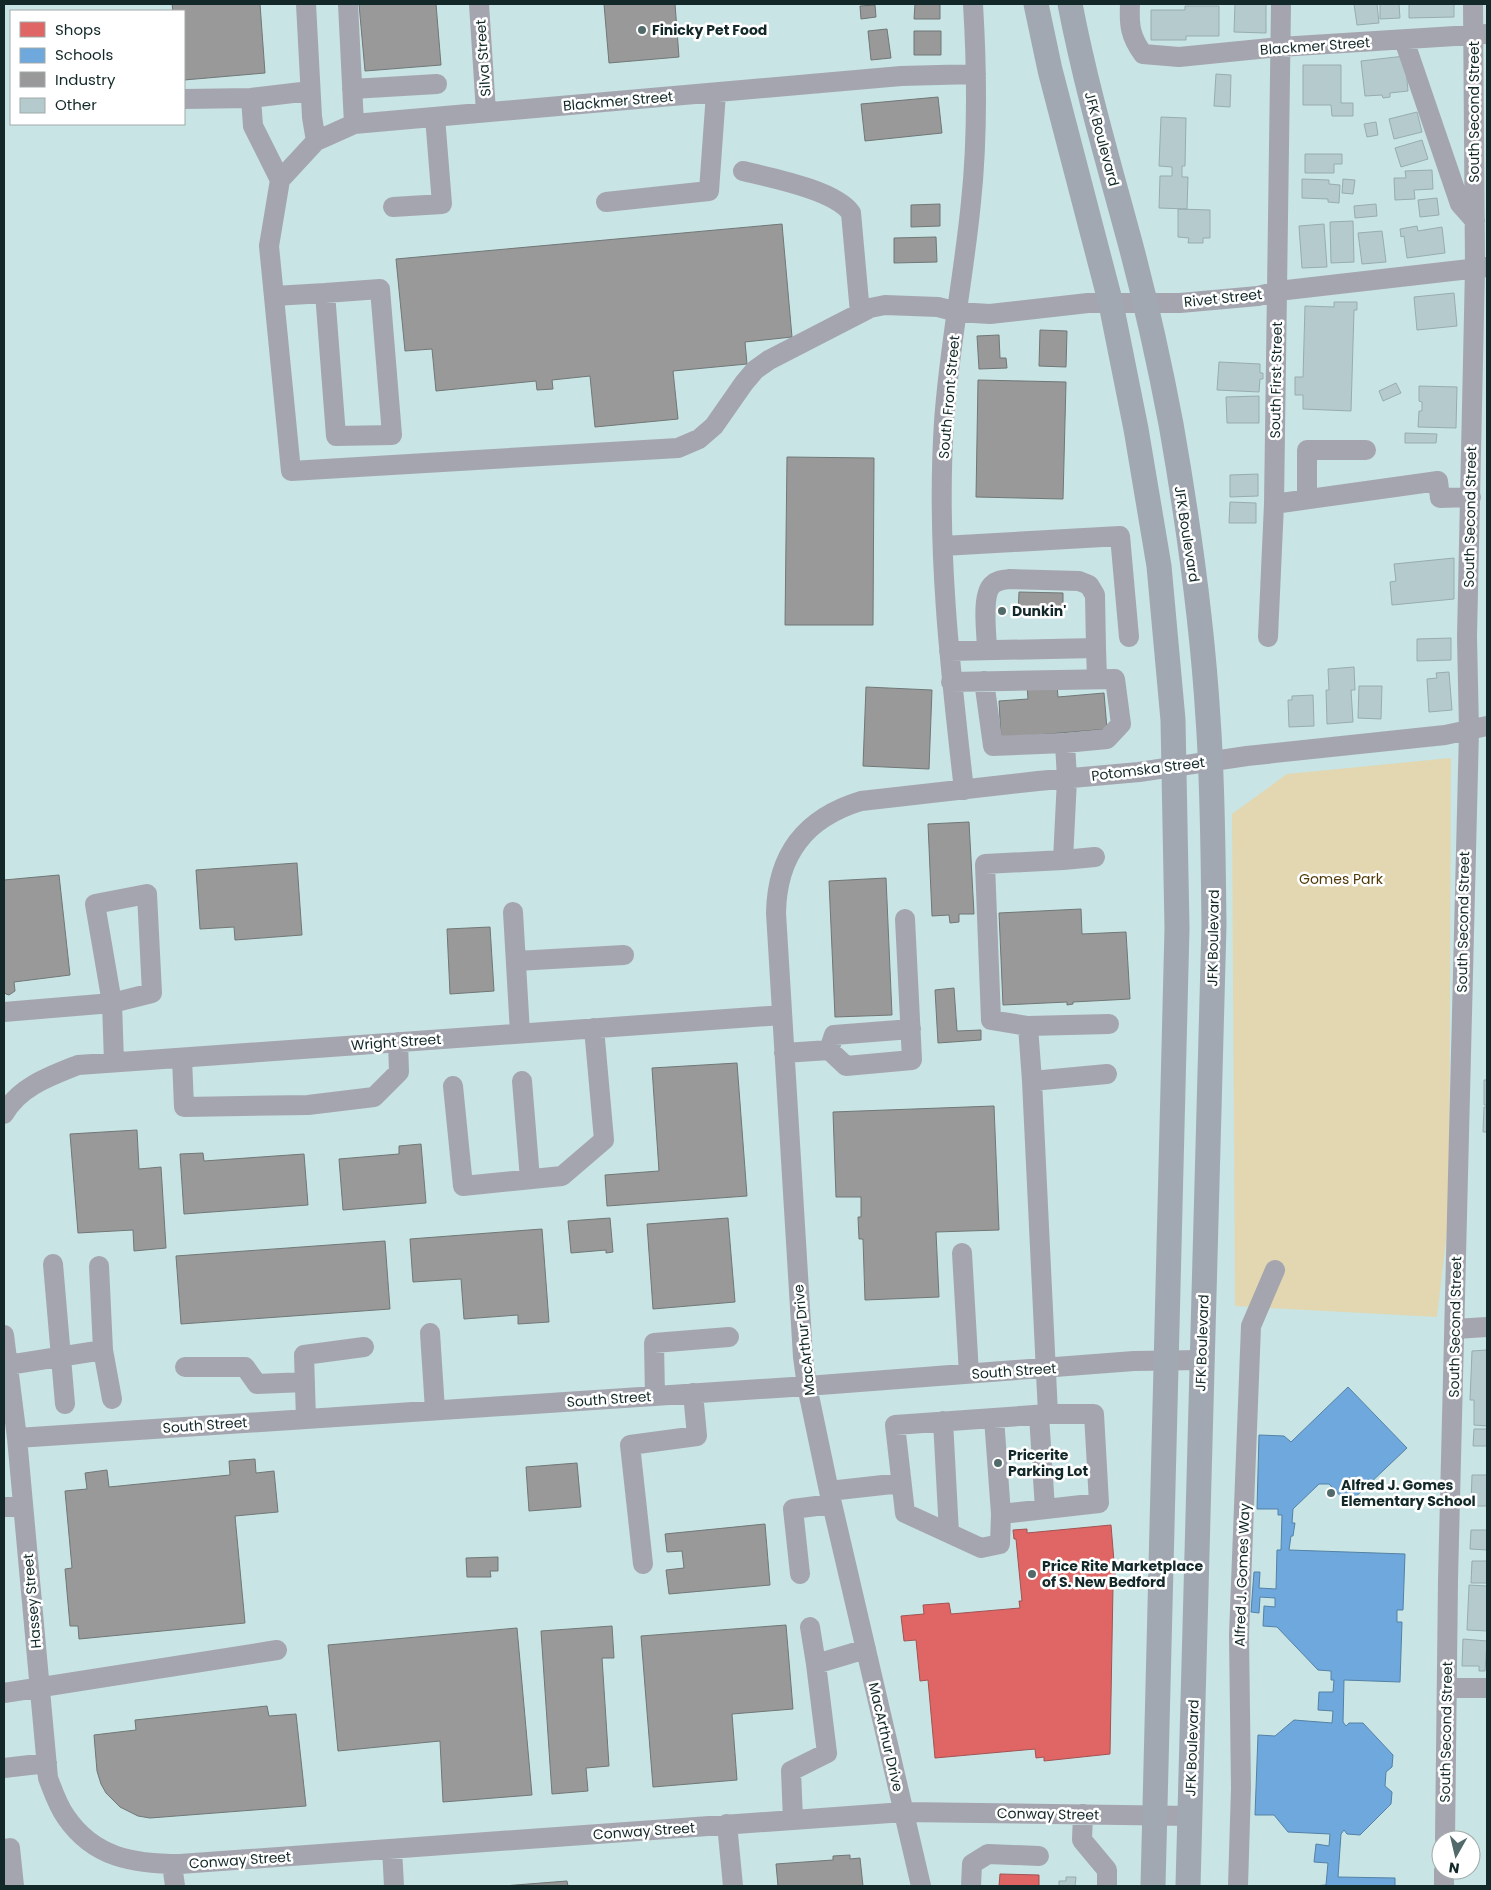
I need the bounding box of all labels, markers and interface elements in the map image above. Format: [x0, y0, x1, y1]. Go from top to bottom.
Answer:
legend [10, 10, 185, 125]
text: Shops [55, 19, 101, 40]
street label: Silva Street [470, 19, 496, 97]
place label: Finicky Pet Food [652, 20, 767, 40]
marker: Finicky Pet Food [636, 24, 648, 36]
street label: Blackmer Street [1259, 32, 1371, 60]
street label: South Second Street [1464, 41, 1484, 183]
text: Schools [55, 44, 113, 65]
text: Industry [55, 69, 116, 90]
street label: Blackmer Street [562, 86, 674, 116]
street label: JFK Boulevard [1080, 89, 1124, 189]
text: Other [55, 94, 97, 115]
street label: Rivet Street [1183, 284, 1263, 312]
street label: South First Street [1265, 321, 1287, 439]
street label: South Front Street [934, 334, 964, 460]
street label: South Second Street [1459, 446, 1481, 588]
street label: JFK Boulevard [1170, 484, 1204, 584]
place label: Dunkin' [1012, 601, 1066, 621]
marker: Dunkin' [996, 605, 1008, 617]
street label: Potomska Street [1090, 752, 1206, 786]
street label: South Second Street [1452, 851, 1474, 993]
park label: Gomes Park [1299, 869, 1384, 889]
street label: JFK Boulevard [1202, 889, 1224, 987]
street label: Wright Street [350, 1029, 442, 1055]
street label: South Second Street [1444, 1256, 1466, 1398]
street label: MacArthur Drive [788, 1283, 820, 1397]
street label: JFK Boulevard [1190, 1294, 1214, 1392]
street label: South Street [971, 1358, 1057, 1384]
street label: South Street [566, 1386, 652, 1412]
street label: South Street [162, 1412, 248, 1438]
place label: Pricerite Parking Lot [1008, 1445, 1089, 1481]
marker: Pricerite Parking Lot [992, 1457, 1004, 1469]
place label: Alfred J. Gomes Elementary School [1341, 1475, 1476, 1511]
marker: Alfred J. Gomes Elementary School [1325, 1487, 1337, 1499]
street label: Alfred J. Gomes Way [1229, 1503, 1255, 1647]
street label: Hassey Street [18, 1553, 46, 1649]
place label: Price Rite Marketplace of S. New Bedford [1042, 1556, 1203, 1592]
marker: Price Rite Marketplace of S. New Bedford [1026, 1568, 1038, 1580]
street label: South Second Street [1435, 1661, 1457, 1803]
street label: MacArthur Drive [864, 1680, 908, 1794]
street label: JFK Boulevard [1180, 1699, 1204, 1797]
street label: Conway Street [997, 1803, 1099, 1825]
street label: Conway Street [592, 1817, 696, 1845]
north arrow [1431, 1830, 1481, 1880]
street label: Conway Street [188, 1846, 292, 1874]
text: N [1448, 1857, 1461, 1879]

